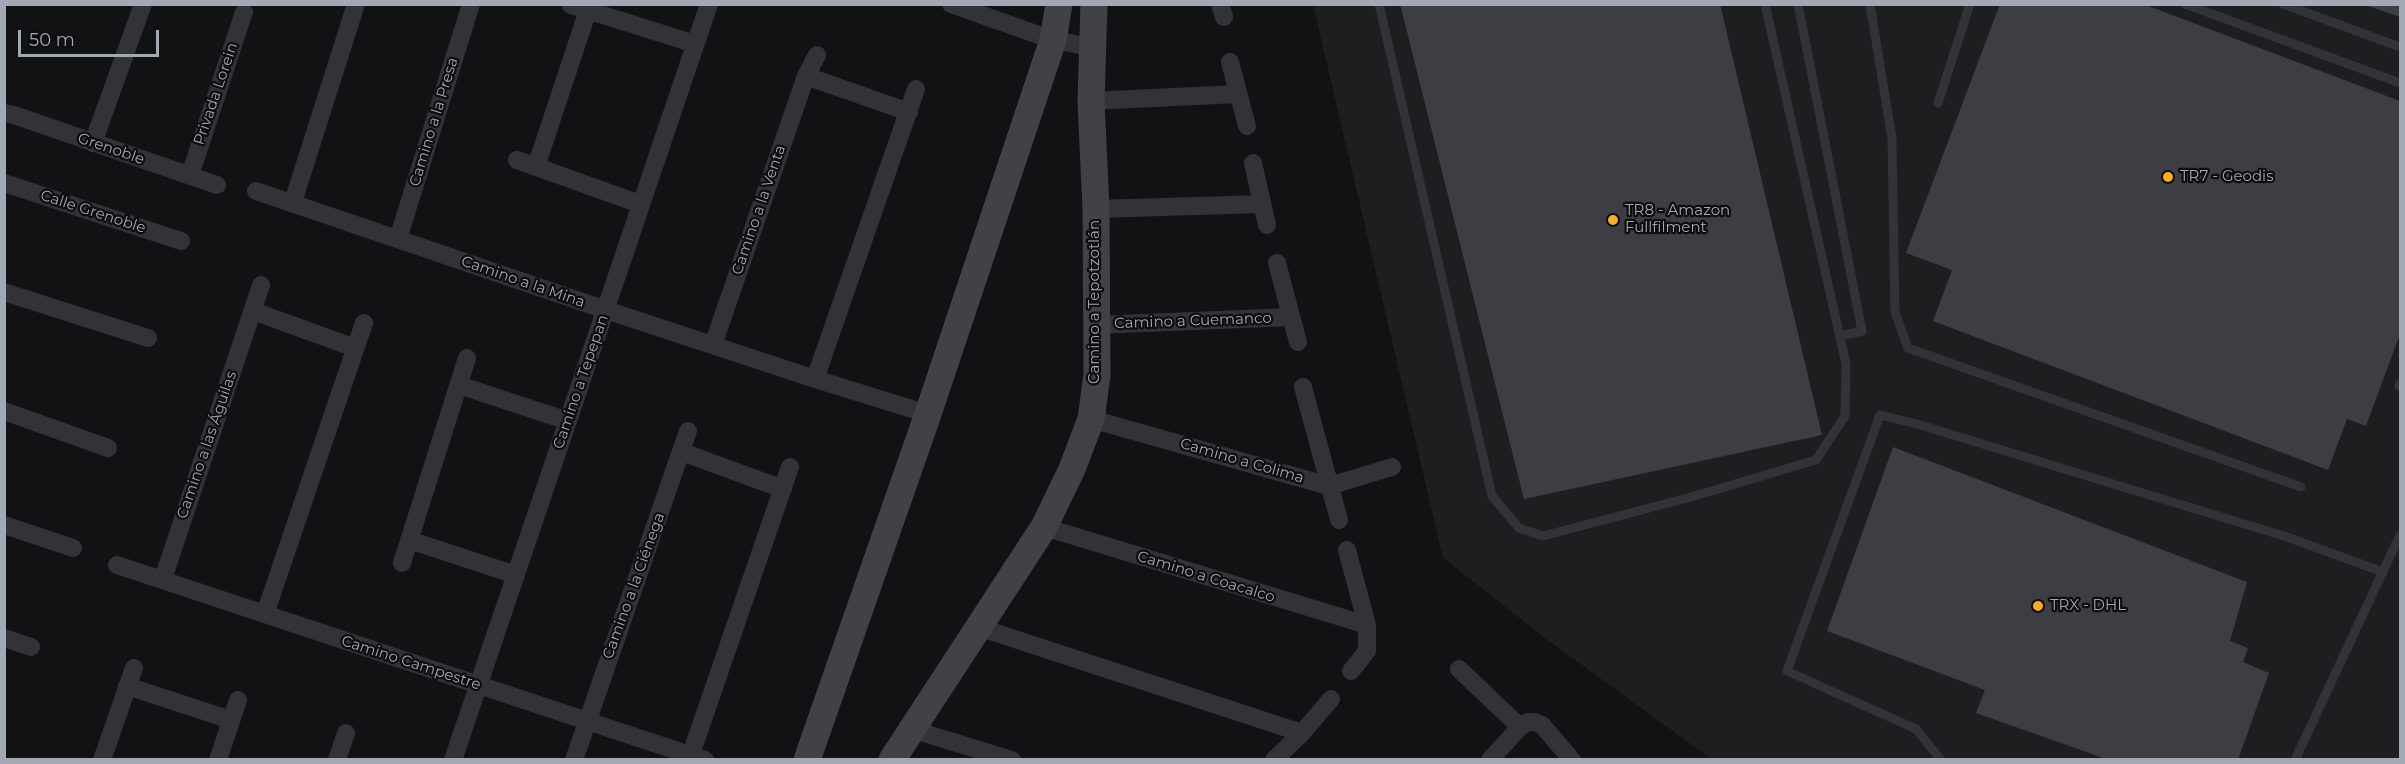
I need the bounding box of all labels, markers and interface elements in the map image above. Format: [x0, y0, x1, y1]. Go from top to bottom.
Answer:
scale bar [21, 18, 162, 56]
text: 50 m [29, 29, 75, 51]
street label: Privada Lorein [190, 40, 242, 148]
street label: Camino a la Presa [406, 55, 462, 189]
street label: Grenoble [75, 129, 147, 169]
street label: Camino a la Venta [728, 143, 790, 277]
place label: TR7 - Geodis [2180, 168, 2273, 186]
marker: TR7 - Geodis [2161, 170, 2175, 184]
street label: Calle Grenoble [38, 186, 148, 238]
place label: TR8 - Amazon Fullfilment [1625, 202, 1730, 237]
marker: TR8 - Amazon Fullfilment [1606, 213, 1620, 227]
street label: Camino a Tepotzotlán [1086, 220, 1104, 384]
street label: Camino a la Mina [459, 252, 587, 312]
street label: Camino a Cuemanco [1114, 309, 1272, 333]
street label: Camino a Tepepan [550, 313, 612, 451]
street label: Camino a las Águilas [173, 369, 241, 521]
street label: Camino a Colima [1178, 435, 1306, 487]
street label: Camino a la Ciénega [599, 510, 669, 662]
street label: Camino a Coacalco [1135, 547, 1277, 607]
place label: TRX - DHL [2050, 597, 2126, 615]
marker: TRX - DHL [2031, 599, 2045, 613]
street label: Camino Campestre [339, 632, 483, 694]

